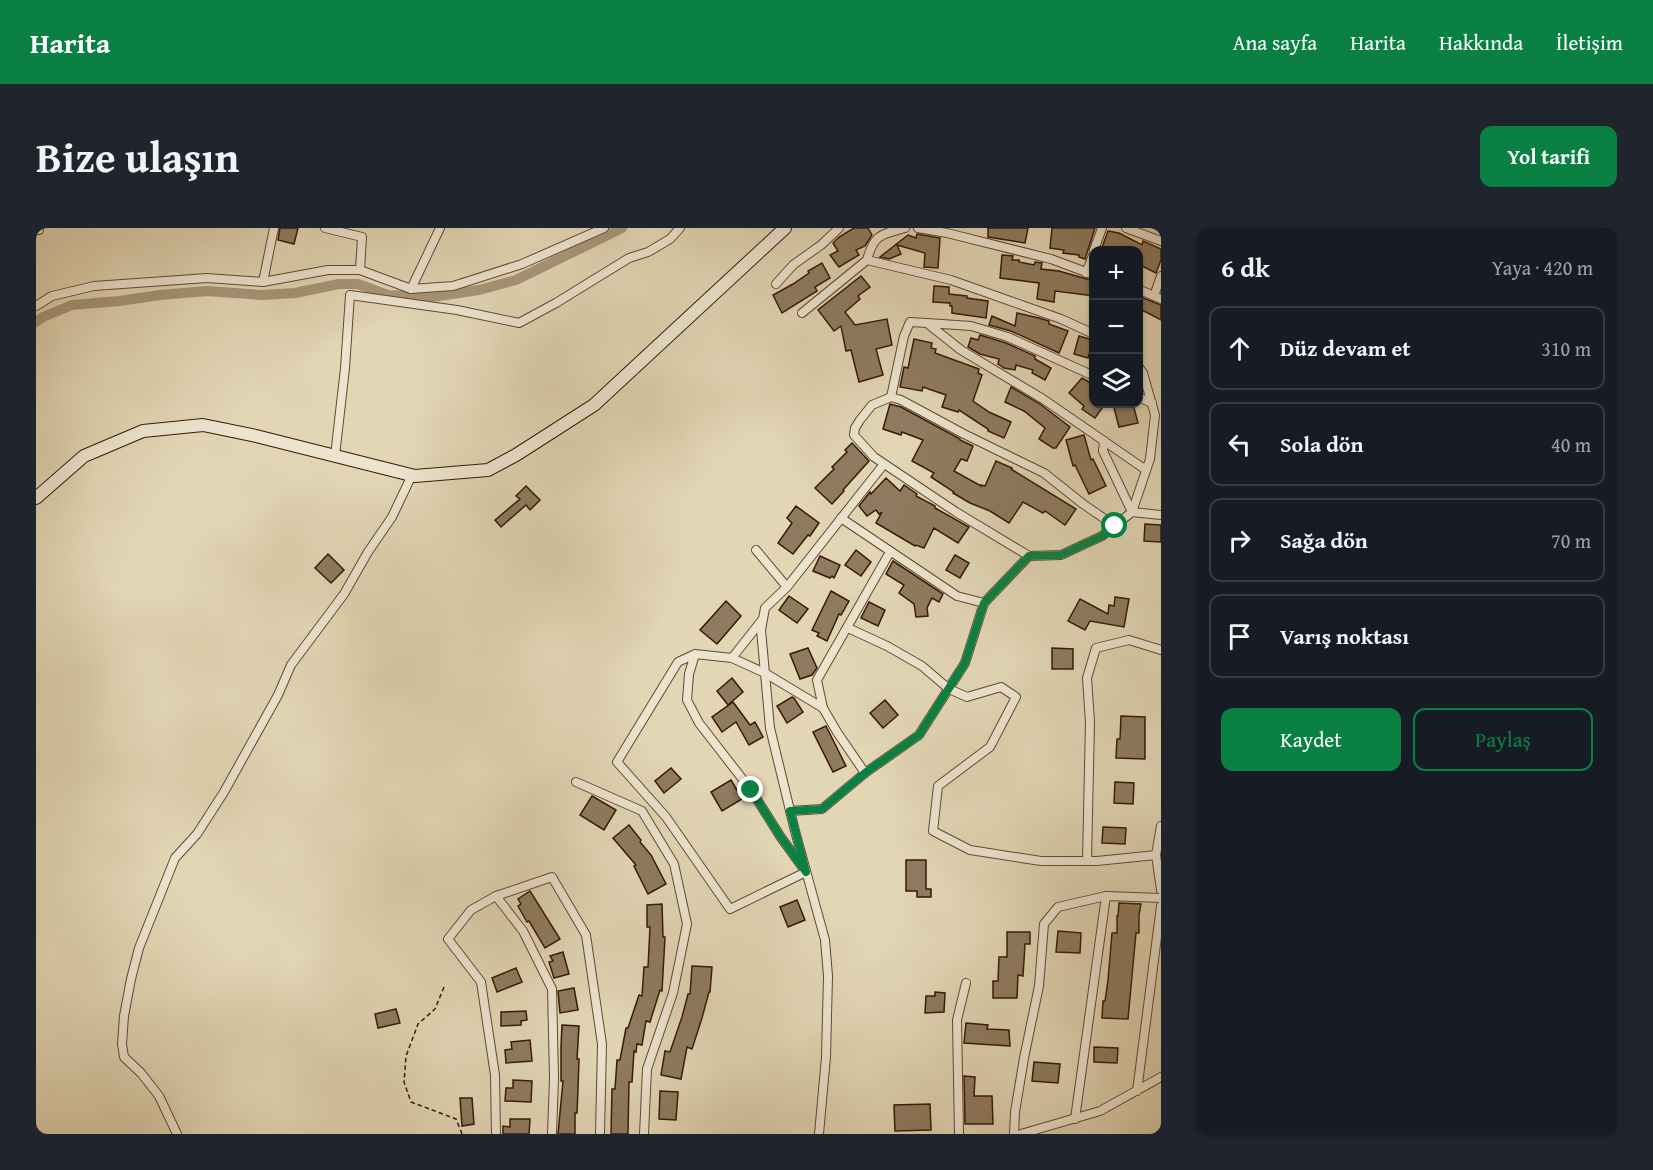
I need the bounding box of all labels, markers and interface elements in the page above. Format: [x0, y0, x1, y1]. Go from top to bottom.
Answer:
text: Harita [30, 22, 110, 63]
text: Ana sayfa [1233, 27, 1317, 58]
text: Harita [1350, 27, 1406, 58]
text: Hakkında [1439, 27, 1523, 58]
text: İletişim [1556, 27, 1623, 58]
text: Bize ulaşın [36, 126, 239, 187]
button: Yol tarifi [1480, 126, 1617, 187]
map controls [1089, 246, 1143, 408]
button: + [1089, 246, 1143, 300]
text: 6 dk [1221, 248, 1270, 287]
text: Yaya · 420 m [1492, 253, 1593, 282]
button: − [1089, 300, 1143, 354]
icon: ahead [1223, 332, 1256, 365]
text: Düz devam et [1280, 332, 1411, 364]
text: 310 m [1541, 334, 1591, 363]
button: layers [1089, 354, 1143, 408]
icon: left [1223, 428, 1256, 461]
text: Sola dön [1280, 428, 1364, 460]
text: 40 m [1551, 430, 1591, 459]
route start [1101, 512, 1127, 538]
icon: right [1223, 524, 1256, 557]
text: Sağa dön [1280, 524, 1368, 556]
text: 70 m [1551, 526, 1591, 555]
icon: arrive [1223, 620, 1256, 653]
text: Varış noktası [1280, 620, 1409, 652]
button: Kaydet [1221, 708, 1401, 771]
button: Paylaş [1413, 708, 1593, 771]
route end [737, 776, 763, 802]

